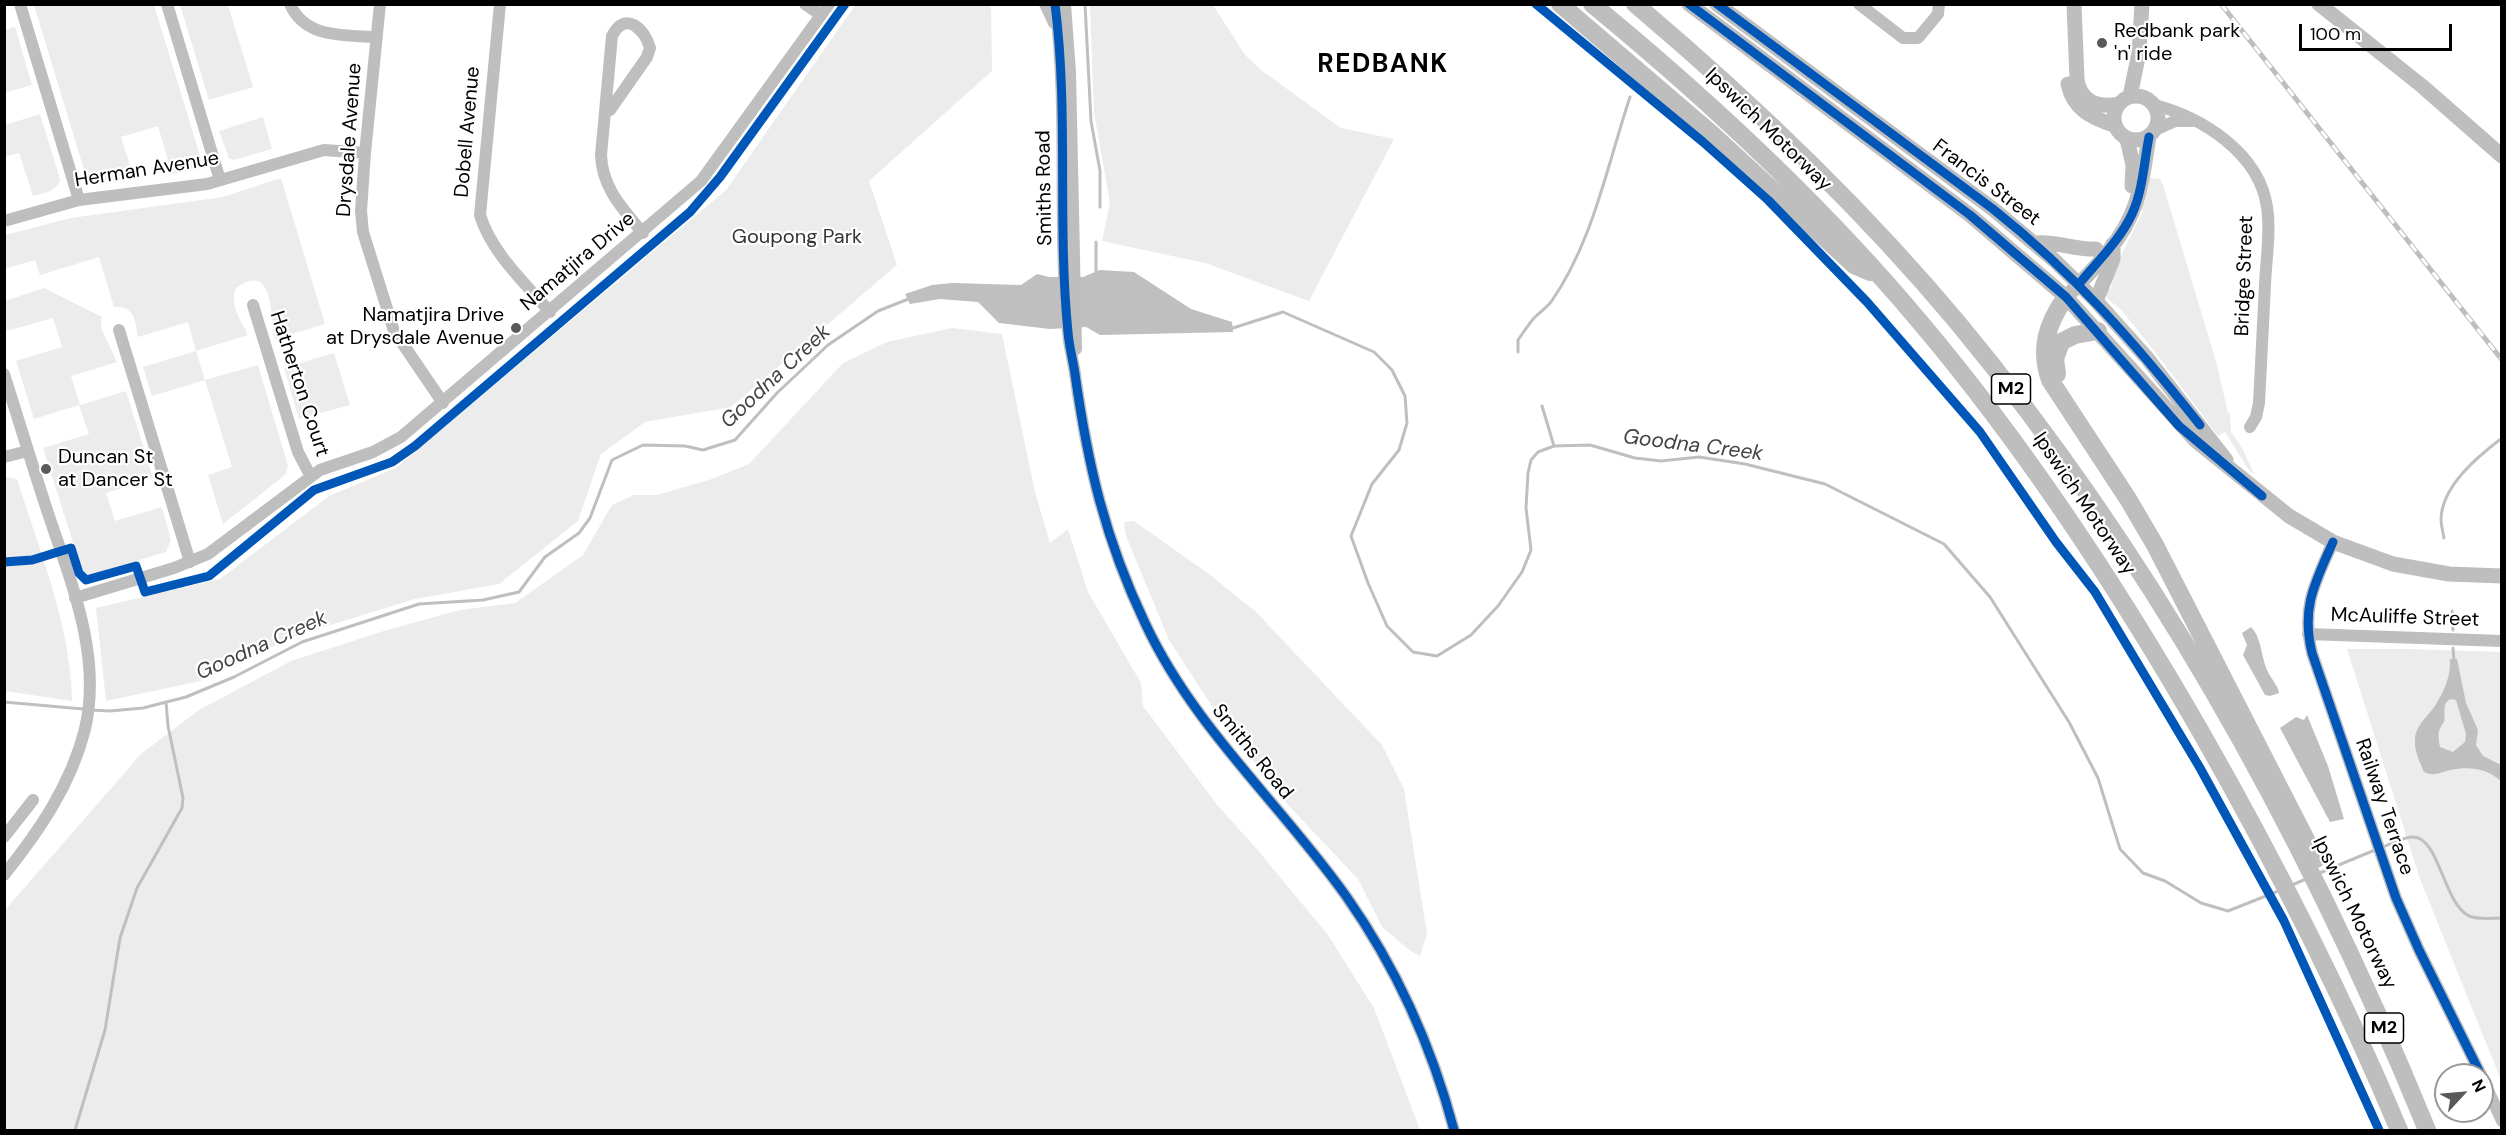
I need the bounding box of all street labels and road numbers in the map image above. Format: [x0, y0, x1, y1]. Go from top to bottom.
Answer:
street label: Drysdale Avenue [333, 62, 367, 218]
street label: Ipswich Motorway [1700, 63, 1836, 197]
street label: Dobell Avenue [450, 65, 486, 199]
street label: Smiths Road [1032, 130, 1058, 246]
street label: Francis Street [1927, 135, 2045, 231]
street label: Herman Avenue [73, 147, 221, 193]
street label: Namatjira Drive [516, 207, 640, 317]
street label: Bridge Street [2231, 215, 2259, 337]
street label: Hatherton Court [264, 308, 334, 460]
road number: M2 [1992, 374, 2030, 404]
street label: Ipswich Motorway [2027, 428, 2141, 580]
street label: McAuliffe Street [2330, 603, 2480, 633]
street label: Smiths Road [1206, 700, 1298, 804]
street label: Railway Terrace [2349, 736, 2419, 878]
street label: Ipswich Motorway [2307, 833, 2401, 993]
road number: M2 [2364, 1013, 2404, 1043]

